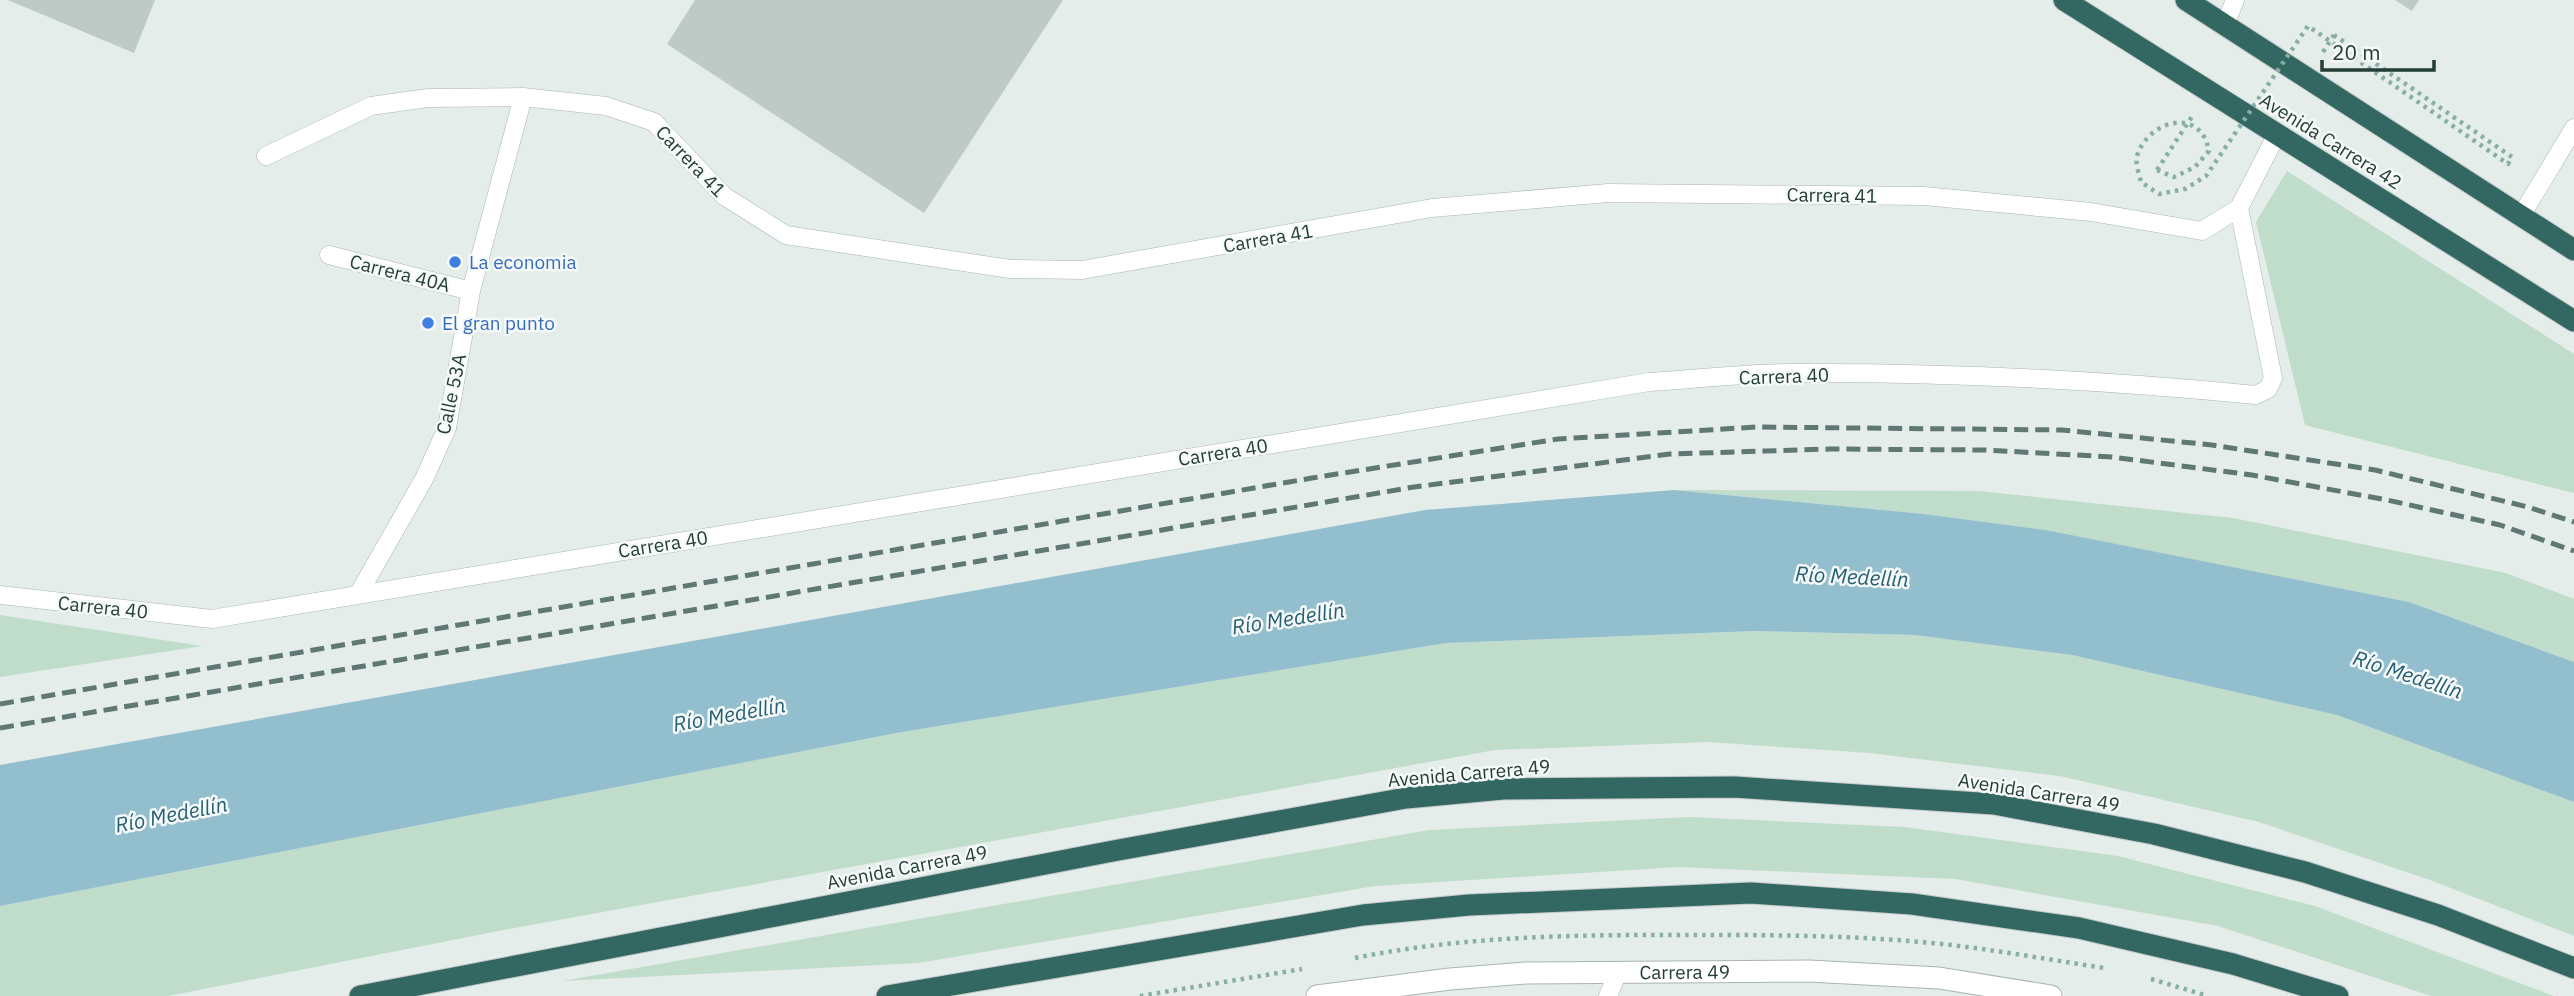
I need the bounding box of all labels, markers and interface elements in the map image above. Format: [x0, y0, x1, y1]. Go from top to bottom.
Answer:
scale bar [2322, 28, 2434, 72]
text: 20 m [2332, 38, 2381, 66]
street label: Avenida Carrera 42 [2255, 88, 2407, 194]
street label: Carrera 41 [651, 120, 731, 202]
street label: Carrera 41 [1787, 182, 1877, 208]
street label: Carrera 41 [1221, 218, 1315, 258]
street label: Carrera 40A [347, 249, 453, 297]
place label: La economia [469, 250, 577, 274]
marker: La economia [447, 254, 463, 270]
place label: El gran punto [442, 311, 555, 335]
marker: El gran punto [420, 315, 436, 331]
street label: Calle 53A [431, 351, 471, 437]
street label: Carrera 40 [1738, 362, 1830, 390]
street label: Carrera 40 [1176, 433, 1270, 471]
street label: Carrera 40 [616, 525, 710, 563]
water label: Río Medellín [1794, 559, 1910, 593]
street label: Carrera 40 [57, 590, 149, 624]
water label: Río Medellín [1230, 595, 1346, 641]
water label: Río Medellín [2350, 643, 2466, 705]
water label: Río Medellín [671, 690, 787, 738]
street label: Avenida Carrera 49 [1387, 754, 1551, 792]
street label: Avenida Carrera 49 [1957, 767, 2121, 817]
water label: Río Medellín [113, 789, 229, 839]
street label: Avenida Carrera 49 [825, 840, 989, 894]
street label: Carrera 49 [1639, 960, 1730, 984]

